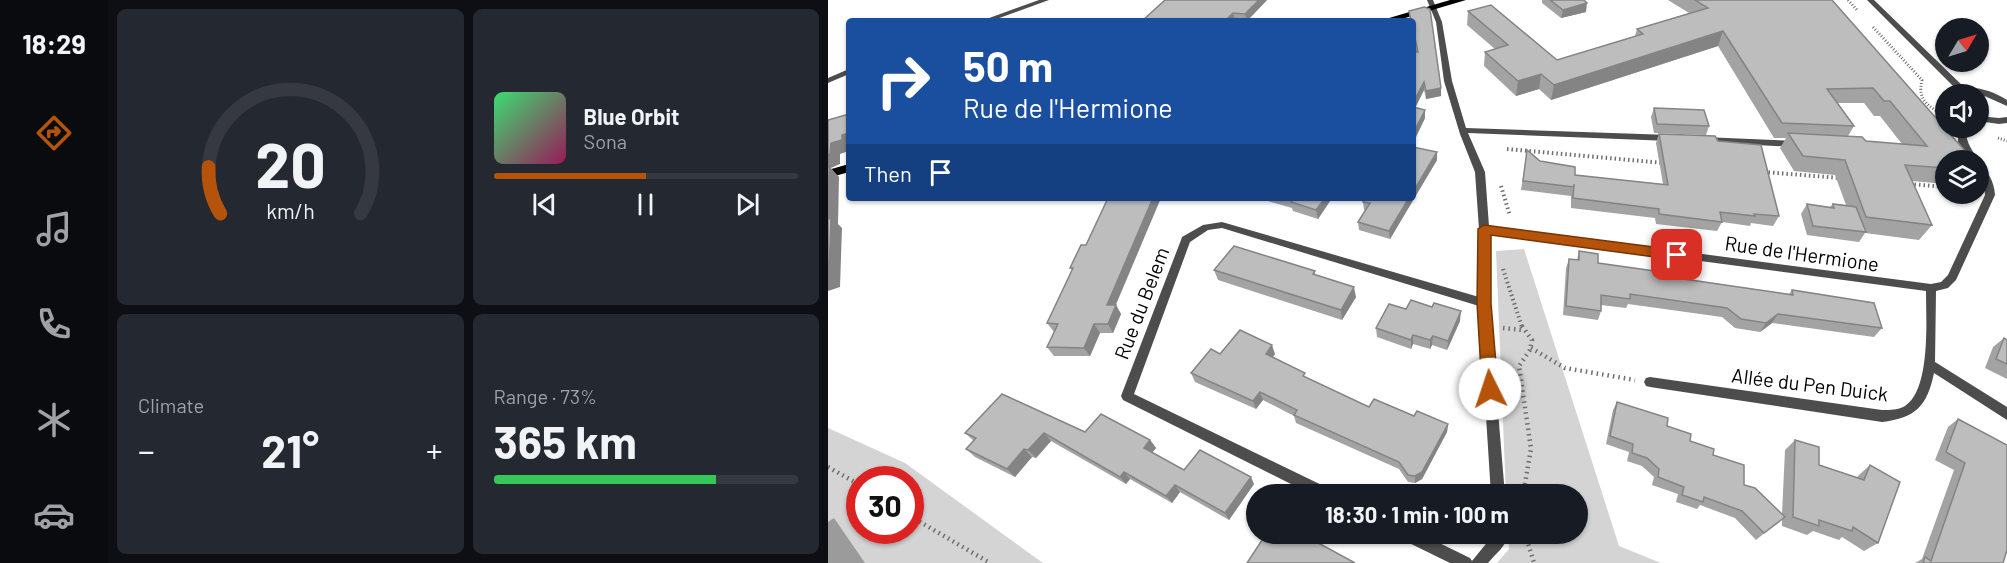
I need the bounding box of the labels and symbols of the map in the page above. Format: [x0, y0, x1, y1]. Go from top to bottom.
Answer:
north arrow [1935, 18, 1989, 72]
pin [1651, 229, 1702, 280]
street label: Rue de l'Hermione [1723, 230, 1881, 276]
street label: Rue du Belem [1109, 243, 1173, 363]
position arrow [1458, 357, 1522, 421]
street label: Allée du Pen Duick [1730, 362, 1890, 406]
speed limit sign: 30 [846, 466, 924, 544]

